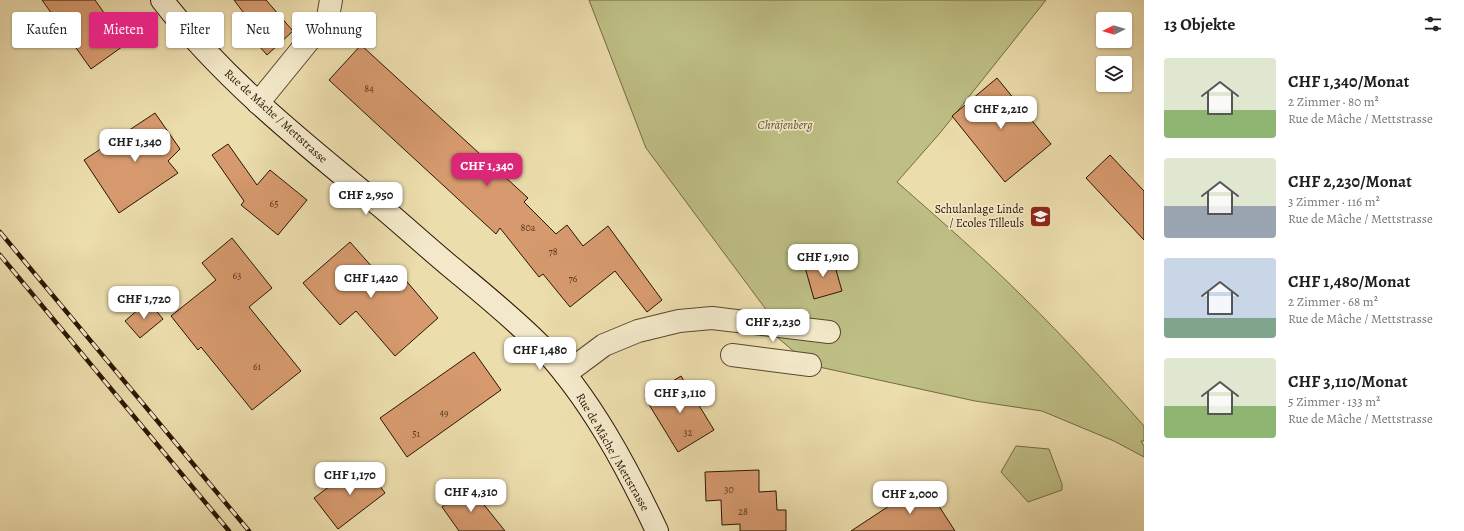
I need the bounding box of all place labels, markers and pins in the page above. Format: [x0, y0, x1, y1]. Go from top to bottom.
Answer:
pin: CHF 2,210 [955, 96, 1047, 130]
pin: CHF 1,340 [89, 129, 181, 163]
pin: CHF 1,340 [441, 153, 533, 187]
pin: CHF 2,950 [320, 182, 412, 216]
place label: Schulanlage Linde / Ecoles Tilleuls [935, 201, 1024, 231]
school or university icon: Schulanlage Linde / Ecoles Tilleuls [1027, 203, 1053, 229]
pin: CHF 1,910 [777, 244, 869, 278]
pin: CHF 1,420 [325, 265, 417, 299]
pin: CHF 1,720 [98, 286, 190, 320]
pin: CHF 2,230 [727, 309, 819, 343]
pin: CHF 1,480 [494, 337, 586, 371]
pin: CHF 3,110 [634, 380, 726, 414]
pin: CHF 1,170 [304, 462, 396, 496]
pin: CHF 4,310 [425, 479, 517, 513]
pin: CHF 2,000 [864, 481, 956, 515]

